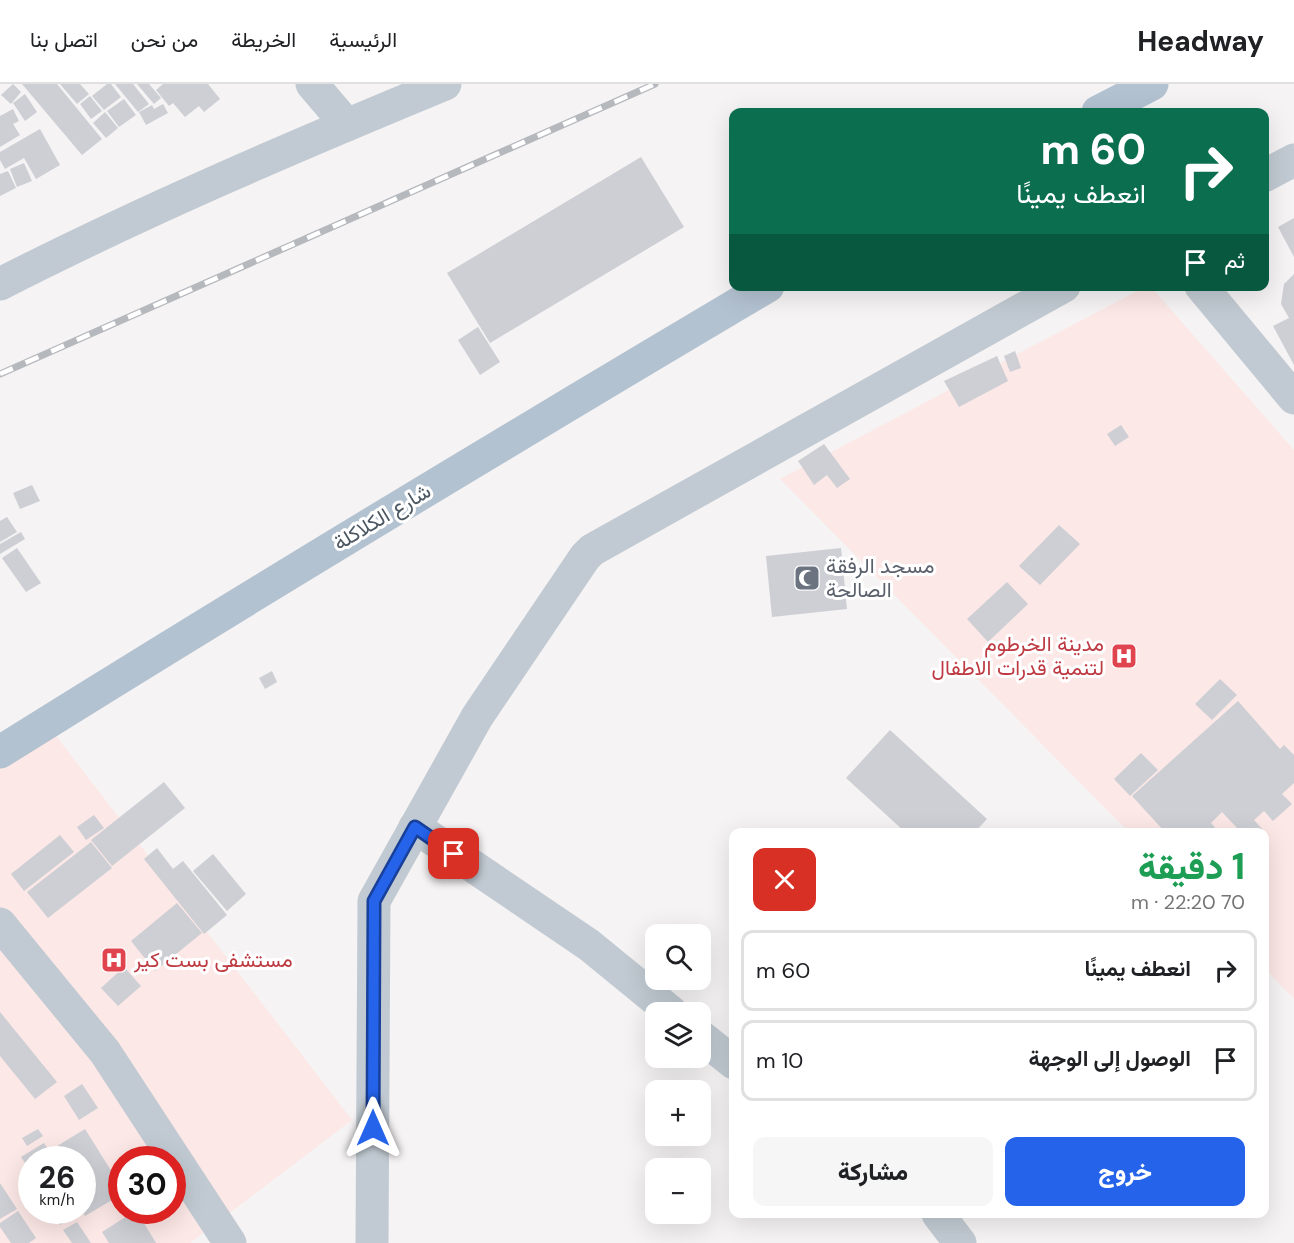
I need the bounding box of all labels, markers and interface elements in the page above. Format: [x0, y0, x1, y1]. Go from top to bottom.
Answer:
text: Headway [1137, 23, 1264, 60]
text: اتصل بنا [30, 26, 98, 54]
text: من نحن [131, 26, 198, 54]
text: الخريطة [231, 26, 296, 54]
text: الرئيسية [329, 26, 397, 54]
text: 60 m [1040, 122, 1146, 177]
icon: right [1167, 132, 1245, 210]
text: انعطف يمينًا [1016, 176, 1146, 211]
icon: arrive [1179, 246, 1212, 279]
text: ثم [1224, 246, 1245, 275]
street label: شارع الكلاكلة [328, 477, 436, 557]
place label: مسجد الرفقة الصالحة [826, 552, 935, 604]
mosque icon: مسجد الرفقة الصالحة [792, 563, 822, 593]
place label: مدينة الخرطوم لتنمية قدرات الاطفال [932, 630, 1104, 682]
hospital icon: مدينة الخرطوم لتنمية قدرات الاطفال [1109, 641, 1139, 671]
pin [428, 828, 479, 879]
icon: arrive [437, 837, 470, 870]
text: 1 دقيقة [1138, 843, 1245, 890]
button: close [753, 848, 816, 911]
text: 70 m · 22:20 [1131, 889, 1245, 915]
map controls [645, 924, 711, 1224]
button: search [645, 924, 711, 990]
hospital icon: مستشفى بست كير [99, 945, 129, 975]
place label: مستشفى بست كير [133, 946, 293, 974]
text: انعطف يمينًا [1084, 954, 1191, 983]
icon: right [1209, 954, 1242, 987]
text: 60 m [756, 956, 810, 985]
button: layers [645, 1002, 711, 1068]
text: الوصول إلى الوجهة [1029, 1044, 1191, 1073]
icon: arrive [1209, 1044, 1242, 1077]
text: 10 m [756, 1046, 803, 1075]
button: + [645, 1080, 711, 1146]
position arrow [341, 1096, 405, 1160]
button: مشاركة [753, 1137, 993, 1206]
button: خروج [1005, 1137, 1245, 1206]
speed limit sign: 30 [108, 1146, 186, 1224]
text: 26 [39, 1158, 75, 1197]
button: − [645, 1158, 711, 1224]
text: km/h [39, 1190, 75, 1210]

